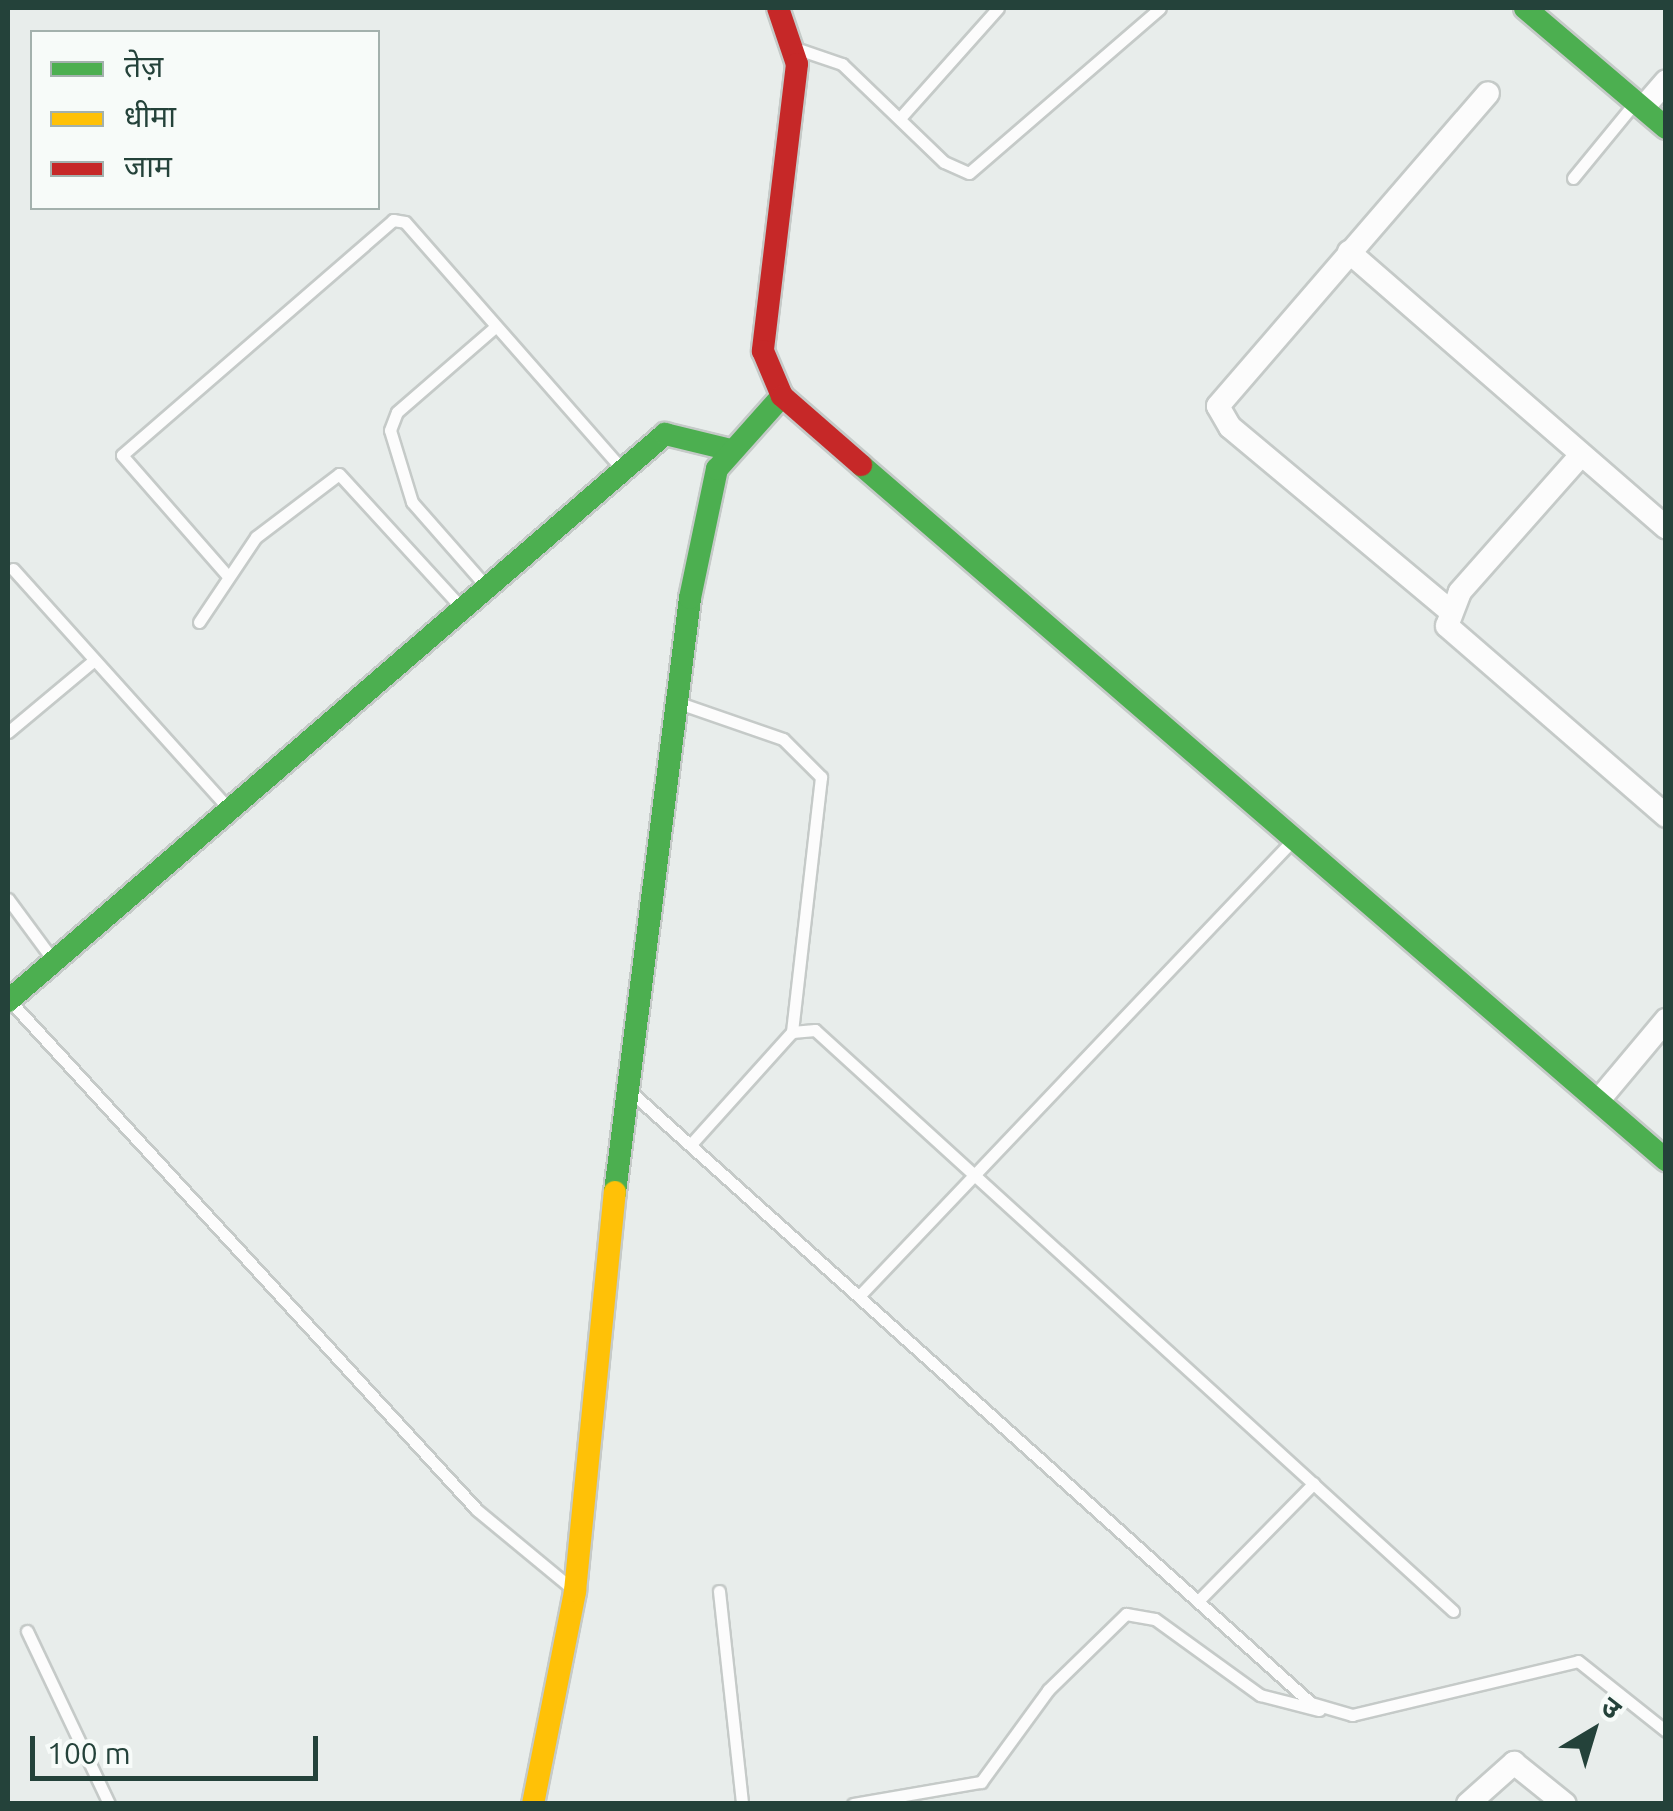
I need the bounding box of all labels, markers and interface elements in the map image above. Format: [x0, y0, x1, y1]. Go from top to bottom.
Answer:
legend [30, 30, 380, 210]
text: तेज़ [124, 49, 163, 83]
text: धीमा [124, 99, 176, 133]
text: जाम [124, 149, 172, 183]
north arrow [1543, 1681, 1643, 1781]
text: उ [1596, 1690, 1628, 1724]
scale bar [35, 1716, 322, 1778]
text: 100 m [47, 1736, 131, 1770]

